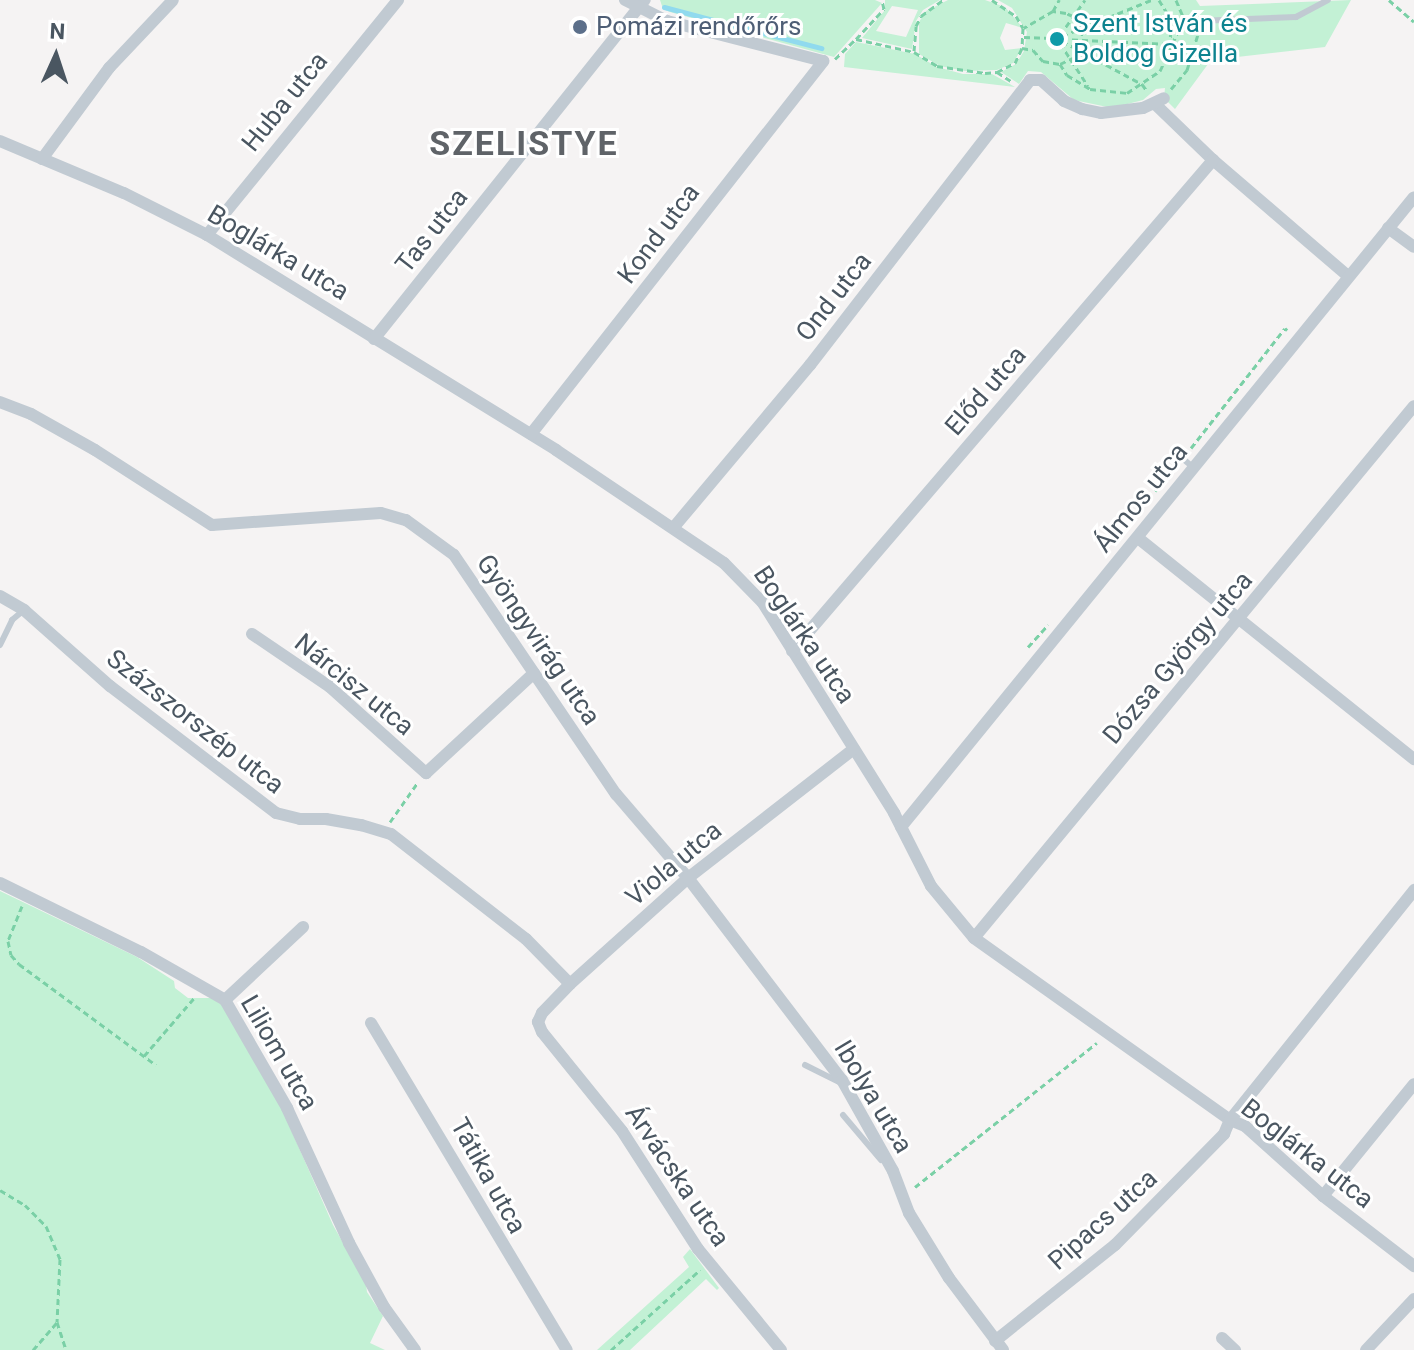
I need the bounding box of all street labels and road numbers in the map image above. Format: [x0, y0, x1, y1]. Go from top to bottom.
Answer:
street label: Huba utca [236, 46, 334, 158]
street label: Kond utca [611, 178, 707, 290]
street label: Tas utca [389, 183, 475, 279]
street label: Boglárka utca [202, 199, 354, 307]
street label: Ond utca [790, 246, 878, 348]
street label: Előd utca [939, 340, 1033, 442]
street label: Álmos utca [1088, 437, 1194, 559]
street label: Gyöngyvirág utca [469, 549, 607, 731]
street label: Boglárka utca [747, 560, 861, 710]
street label: Dózsa György utca [1097, 565, 1259, 751]
street label: Nárcisz utca [288, 627, 420, 743]
street label: Százszorszép utca [100, 643, 290, 801]
street label: Viola utca [620, 815, 728, 913]
street label: Liliom utca [234, 990, 324, 1116]
street label: Ibolya utca [827, 1035, 919, 1159]
street label: Boglárka utca [1235, 1093, 1379, 1215]
street label: Árvácska utca [618, 1099, 736, 1253]
street label: Tátika utca [443, 1113, 533, 1239]
street label: Pipacs utca [1042, 1163, 1164, 1277]

